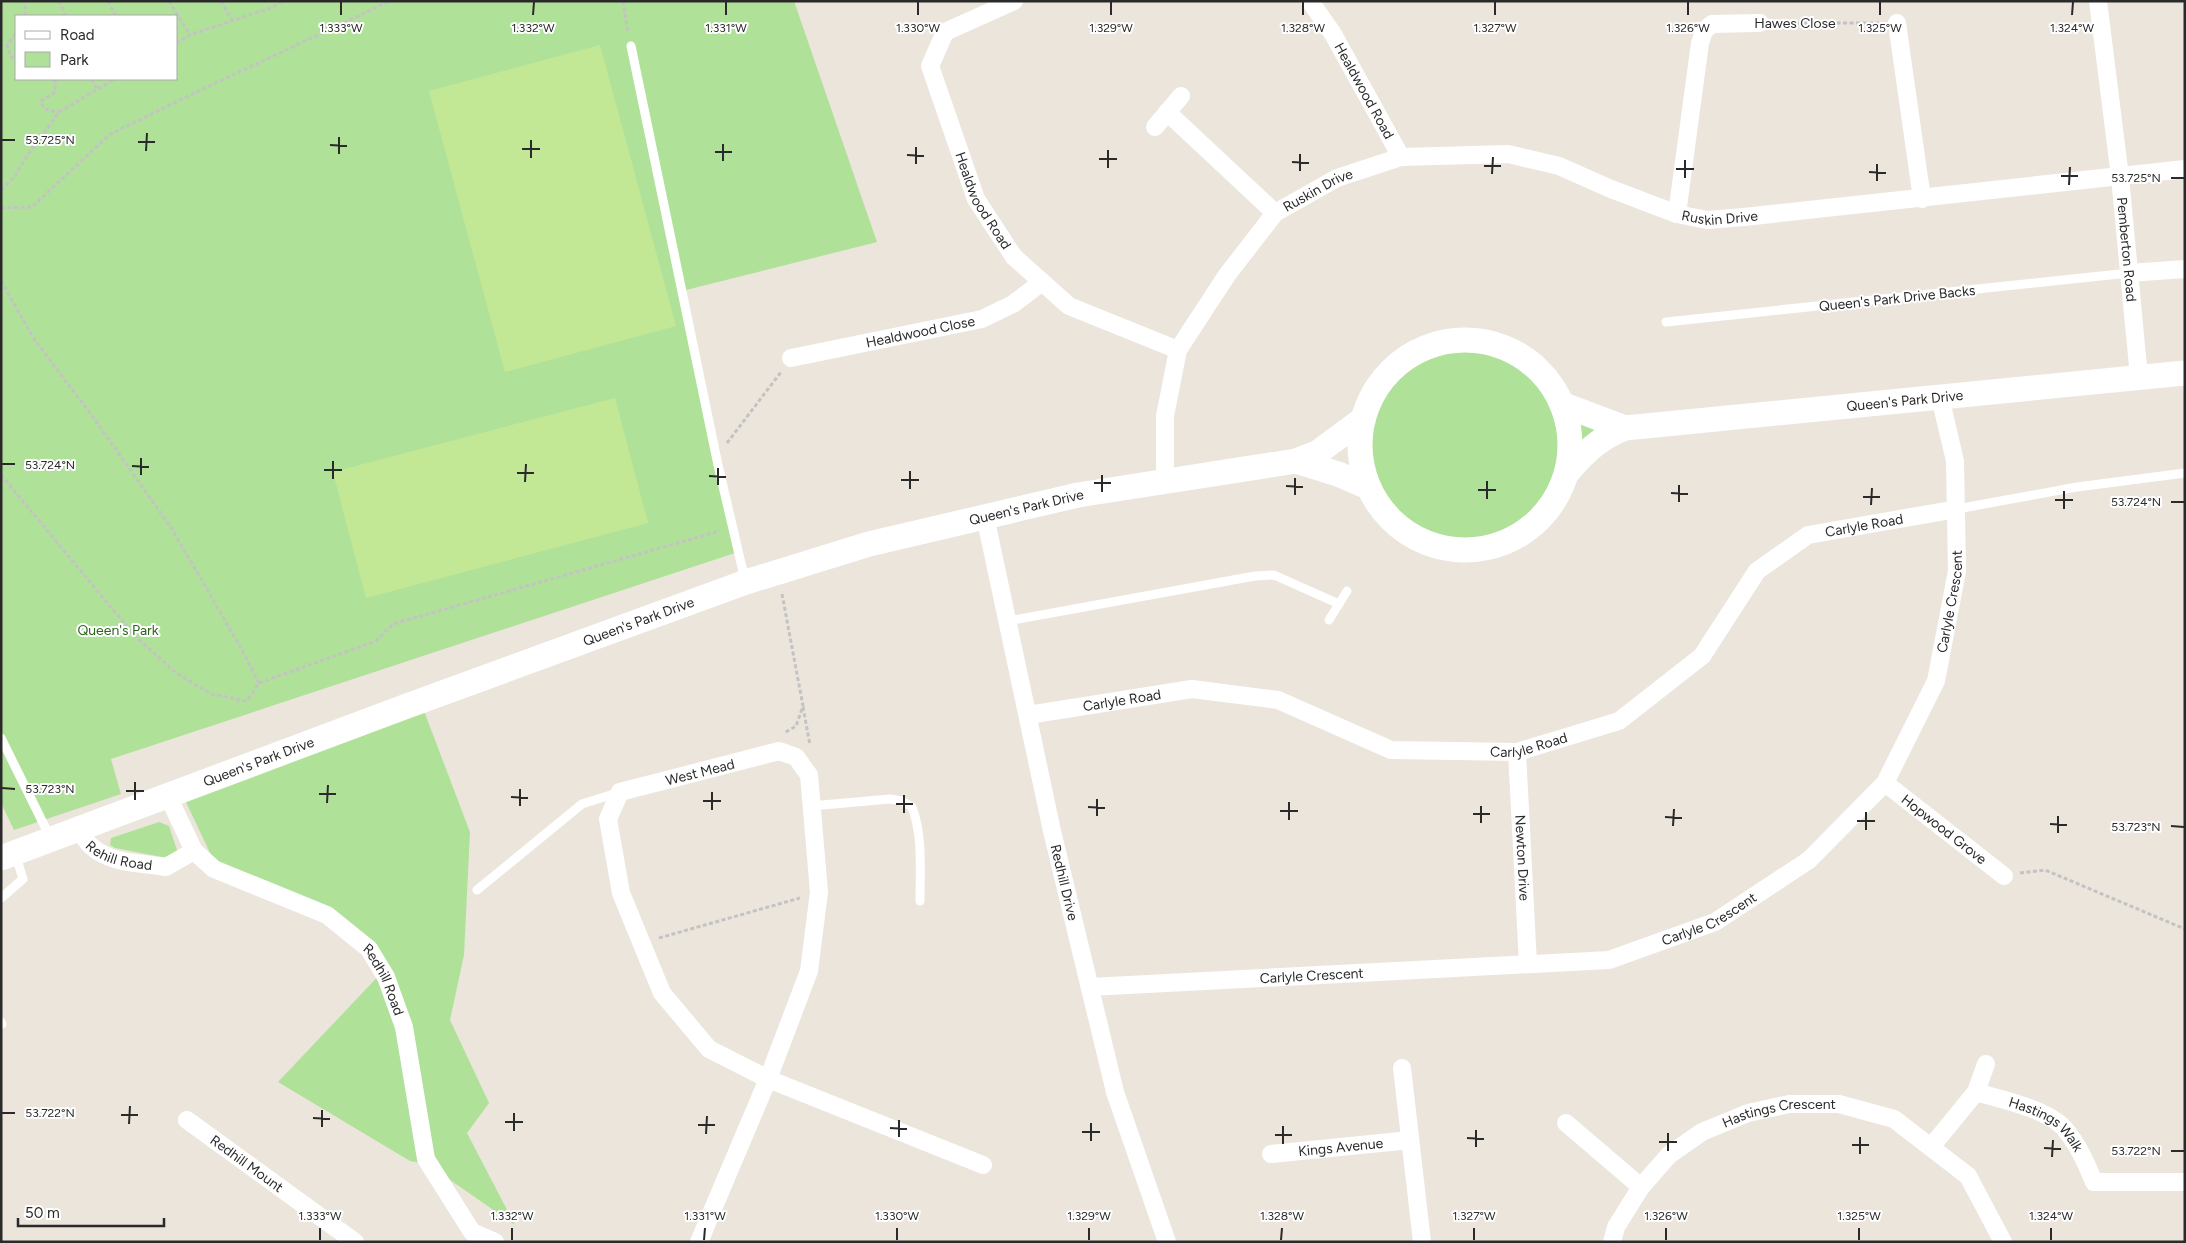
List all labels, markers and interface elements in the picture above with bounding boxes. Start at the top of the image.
legend [15,15,178,80]
street label: Hawes Close [1754,15,1836,32]
text: 1.333°W [320,21,363,35]
text: 1.332°W [511,21,555,35]
text: 1.331°W [705,21,747,35]
text: 1.330°W [896,21,941,35]
text: 1.329°W [1089,21,1133,35]
text: 1.328°W [1281,21,1325,35]
text: 1.327°W [1473,21,1517,35]
text: 1.326°W [1666,21,1710,35]
text: 1.325°W [1858,21,1902,35]
text: 1.324°W [2050,21,2095,35]
text: Road [60,26,95,44]
street label: Healdwood Road [1330,40,1397,142]
text: Park [60,51,89,69]
text: 53.725°N [25,133,75,147]
street label: Healdwood Road [951,150,1015,253]
street label: Ruskin Drive [1280,165,1355,216]
text: 53.725°N [2111,171,2161,185]
street label: Pemberton Road [2113,196,2140,302]
street label: Ruskin Drive [1680,207,1759,229]
street label: Queen's Park Drive Backs [1818,282,1976,315]
street label: Healdwood Close [864,313,977,352]
street label: Queen's Park Drive [1846,387,1964,415]
text: 53.724°N [25,458,75,472]
street label: Queen's Park Drive [968,486,1085,529]
text: 53.724°N [2111,495,2161,509]
street label: Carlyle Road [1824,511,1905,541]
street label: Carlyle Crescent [1934,550,1966,654]
street label: Queen's Park Drive [581,594,697,650]
park label: Queen's Park [77,622,159,639]
street label: Carlyle Road [1082,686,1162,715]
street label: Carlyle Road [1490,729,1569,761]
street label: Queen's Park Drive [201,733,317,791]
street label: West Mead [664,756,736,789]
text: 53.723°N [25,782,75,796]
street label: Hopwood Grove [1898,791,1990,868]
street label: Newton Drive [1511,814,1533,902]
text: 53.723°N [2111,820,2161,834]
street label: Rehill Road [82,837,153,874]
street label: Redhill Drive [1047,843,1081,923]
street label: Carlyle Crescent [1659,889,1760,949]
street label: Redhill Road [360,940,407,1018]
street label: Carlyle Crescent [1259,965,1364,987]
street label: Hastings Walk [2007,1094,2086,1155]
street label: Hastings Crescent [1720,1096,1836,1132]
text: 53.722°N [25,1106,75,1120]
street label: Redhill Mount [207,1132,286,1196]
street label: Kings Avenue [1297,1135,1384,1160]
text: 53.722°N [2111,1144,2161,1158]
scale bar [18,1196,164,1228]
text: 50 m [25,1204,60,1222]
text: 1.333°W [299,1209,342,1223]
text: 1.332°W [490,1209,534,1223]
text: 1.331°W [684,1209,726,1223]
text: 1.330°W [875,1209,920,1223]
text: 1.329°W [1067,1209,1111,1223]
text: 1.328°W [1260,1209,1304,1223]
text: 1.327°W [1452,1209,1496,1223]
text: 1.326°W [1644,1209,1688,1223]
text: 1.325°W [1837,1209,1881,1223]
text: 1.324°W [2029,1209,2074,1223]

